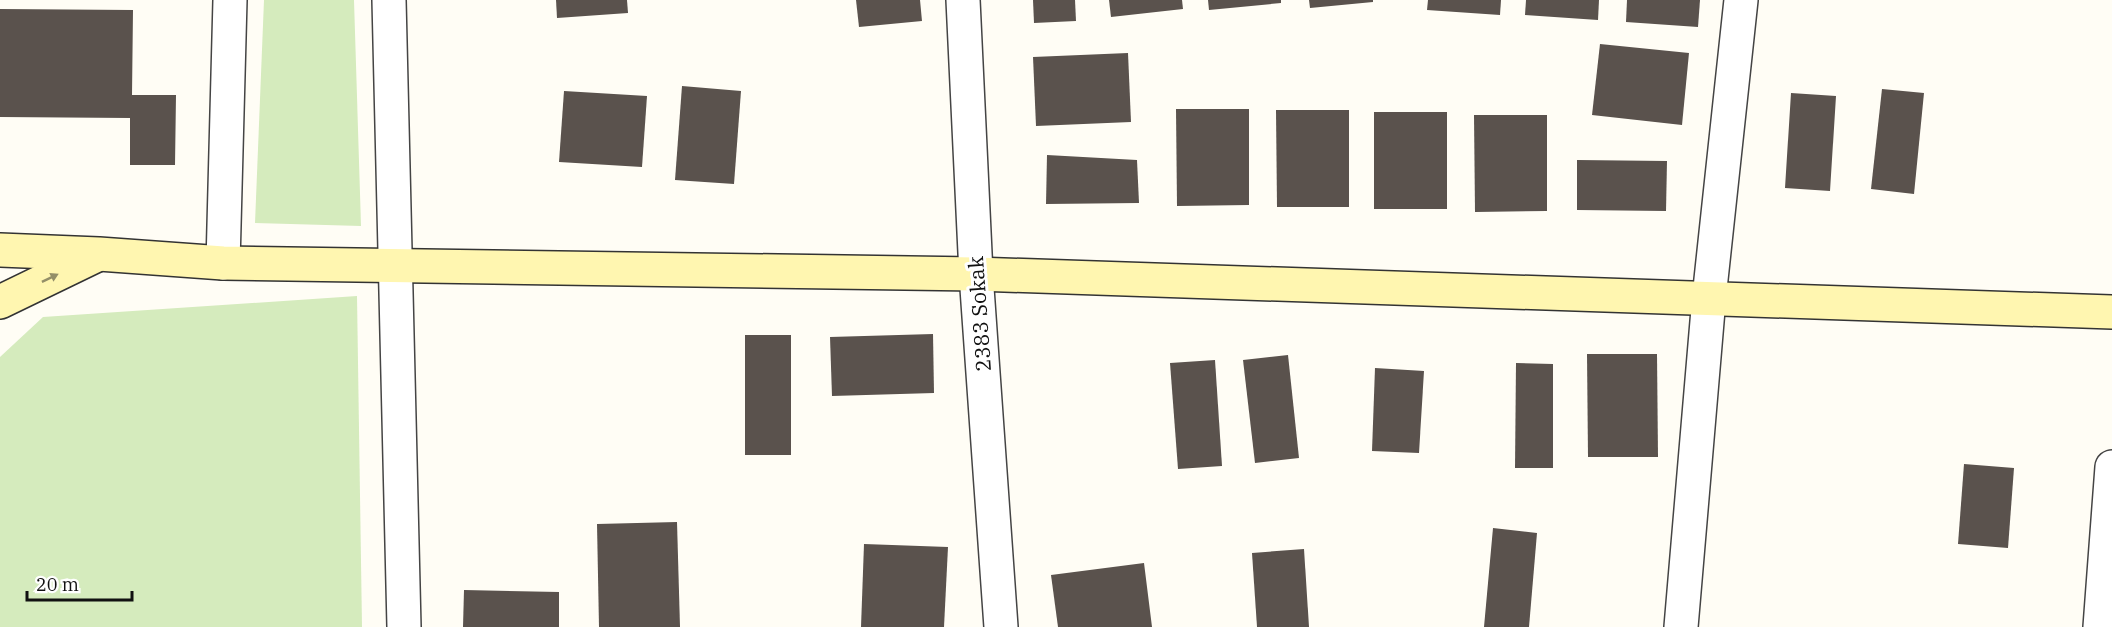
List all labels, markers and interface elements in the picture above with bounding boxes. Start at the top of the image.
street label: 2383 Sokak [961,255,997,373]
one-way arrow [41,274,58,283]
scale bar [27,564,132,602]
text: 20 m [36,573,79,596]

